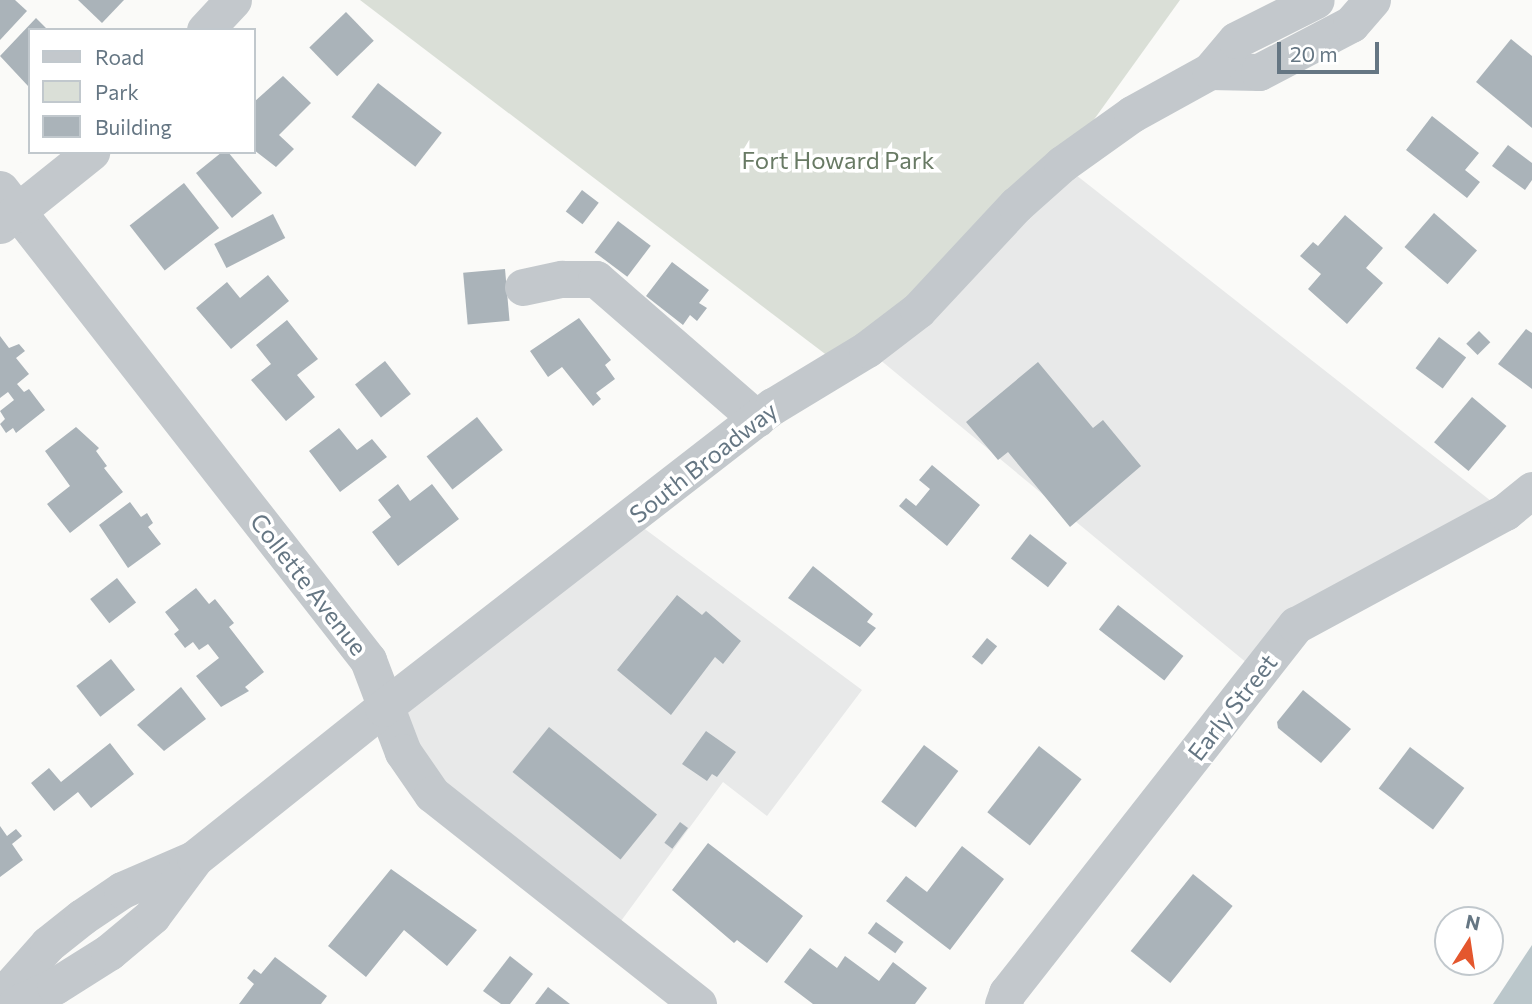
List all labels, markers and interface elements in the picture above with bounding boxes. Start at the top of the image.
legend [28,28,256,154]
scale bar [1280,28,1382,72]
text: 20 m [1290,41,1338,66]
text: Road [95,44,144,69]
text: Park [95,79,139,104]
text: Building [95,114,172,139]
park label: Fort Howard Park [742,146,934,174]
street label: South Broadway [624,396,782,528]
street label: Collette Avenue [245,507,373,661]
street label: Early Street [1181,648,1283,766]
north arrow [1434,906,1504,976]
text: N [1464,909,1482,935]

